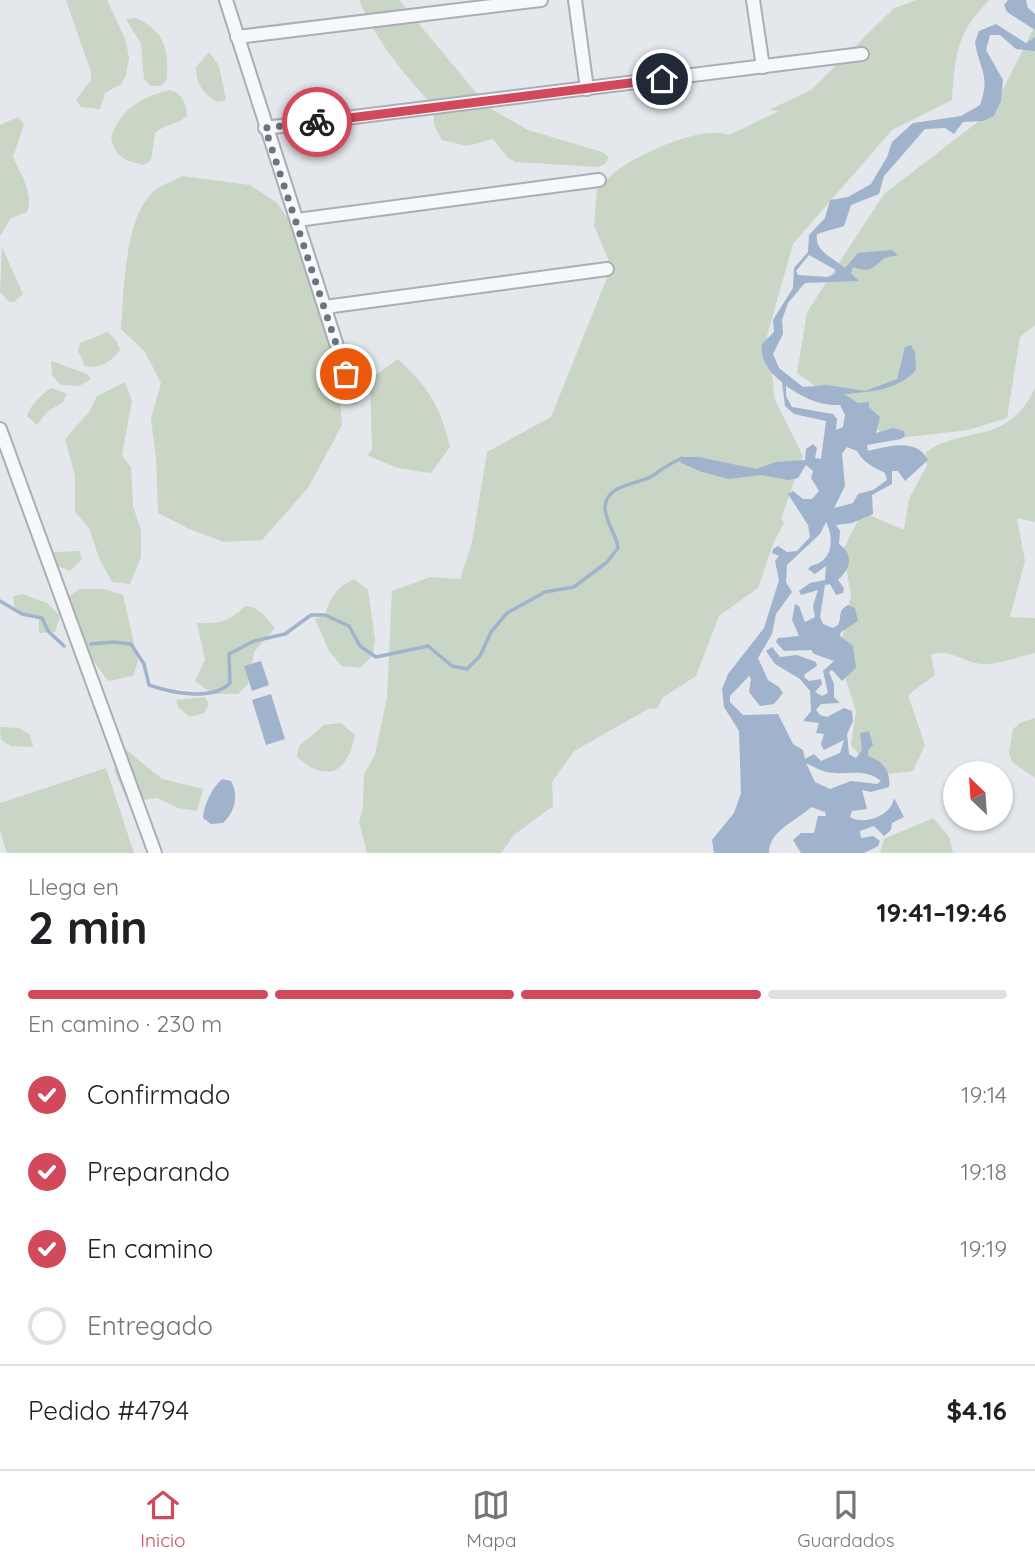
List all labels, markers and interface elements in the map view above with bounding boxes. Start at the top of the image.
pin [632,49,692,109]
icon: home [643,60,681,98]
courier [282,87,352,157]
icon: bike [298,103,336,141]
pin [316,344,376,404]
icon: bag [327,355,365,393]
north arrow [943,761,1013,831]
map controls [943,761,1013,831]
text: Llega en [28,872,119,901]
text: 19:41–19:46 [876,896,1007,929]
text: 2 min [28,898,148,956]
text: En camino · 230 m [28,1009,222,1038]
icon: check [28,1076,66,1114]
text: Confirmado [87,1078,231,1111]
text: 19:14 [961,1080,1007,1109]
icon: check [28,1153,66,1191]
text: Preparando [87,1155,230,1188]
text: 19:18 [960,1157,1007,1186]
icon: check [28,1230,66,1268]
text: En camino [87,1232,213,1265]
text: 19:19 [960,1234,1007,1263]
text: Entregado [87,1309,213,1342]
text: Pedido #4794 [28,1394,189,1427]
text: $4.16 [947,1394,1007,1427]
tab: Inicio [140,1486,186,1552]
tab: Mapa [466,1486,517,1552]
tab: Guardados [797,1486,895,1552]

